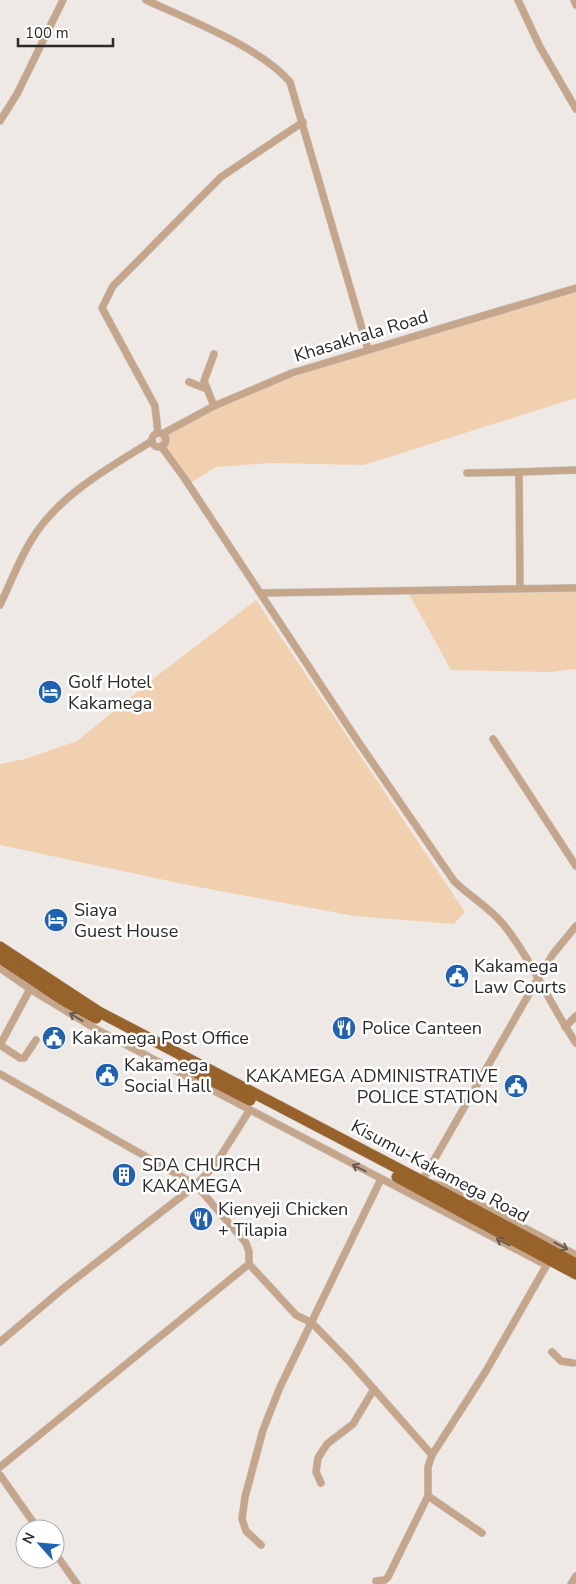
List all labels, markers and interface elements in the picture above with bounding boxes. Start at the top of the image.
scale bar [18,15,112,47]
text: 100 m [25,23,69,43]
street label: Khasakhala Road [291,304,431,368]
place label: Golf Hotel Kakamega [68,670,152,715]
hotel icon: Golf Hotel Kakamega [37,679,63,705]
place label: Siaya Guest House [74,898,178,943]
hotel icon: Siaya Guest House [43,907,69,933]
place label: Kakamega Law Courts [474,954,566,999]
public building icon: Kakamega Law Courts [444,963,470,989]
one-way arrow [70,1012,84,1022]
restaurant icon: Police Canteen [331,1015,357,1041]
place label: Police Canteen [362,1016,482,1040]
public building icon: Kakamega Post Office [41,1025,67,1051]
place label: Kakamega Post Office [72,1026,249,1050]
place label: Kakamega Social Hall [124,1053,212,1098]
public building icon: Kakamega Social Hall [94,1062,120,1088]
place label: KAKAMEGA ADMINISTRATIVE POLICE STATION [246,1064,498,1109]
public building icon: KAKAMEGA ADMINISTRATIVE POLICE STATION [503,1073,529,1099]
street label: Kisumu-Kakamega Road [347,1114,533,1228]
place label: SDA CHURCH KAKAMEGA [142,1153,261,1198]
building icon: SDA CHURCH KAKAMEGA [111,1162,137,1188]
one-way arrow [352,1162,367,1172]
place label: Kienyeji Chicken + Tilapia [218,1197,348,1242]
restaurant icon: Kienyeji Chicken + Tilapia [188,1206,214,1232]
one-way arrow [496,1237,511,1246]
one-way arrow [553,1242,568,1251]
north arrow [15,1519,65,1569]
text: N [18,1529,40,1547]

